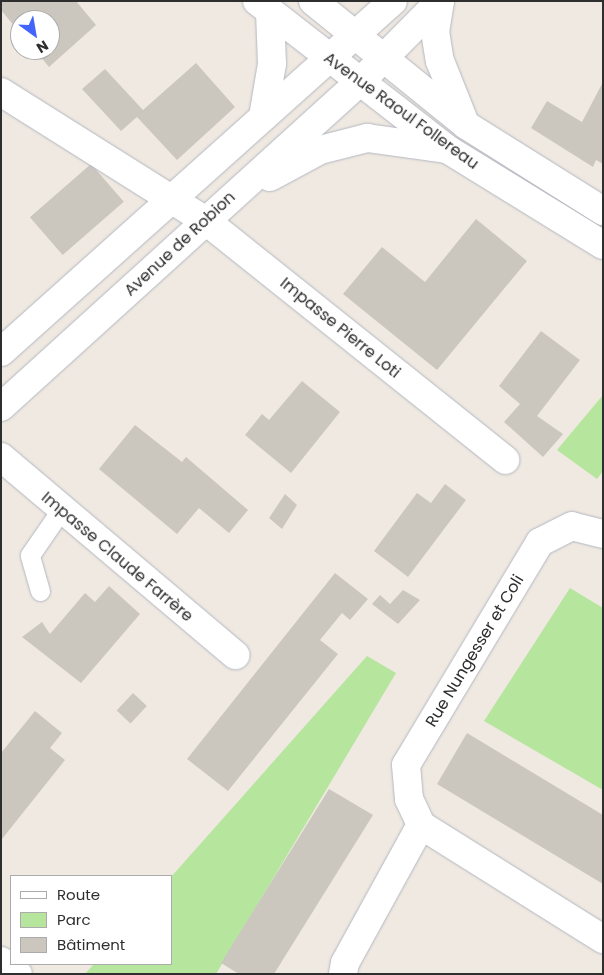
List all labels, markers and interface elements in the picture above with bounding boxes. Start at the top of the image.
north arrow [10,10,60,60]
text: N [33,36,52,58]
street label: Avenue Raoul Follereau [320,48,482,174]
street label: Avenue de Robion [121,188,239,300]
street label: Impasse Pierre Loti [276,274,404,382]
street label: Impasse Claude Farrère [37,488,197,626]
street label: Rue Nungesser et Coli [422,571,528,731]
legend [10,875,172,965]
text: Route [57,884,100,905]
text: Parc [57,909,91,930]
text: Bâtiment [57,934,125,955]

